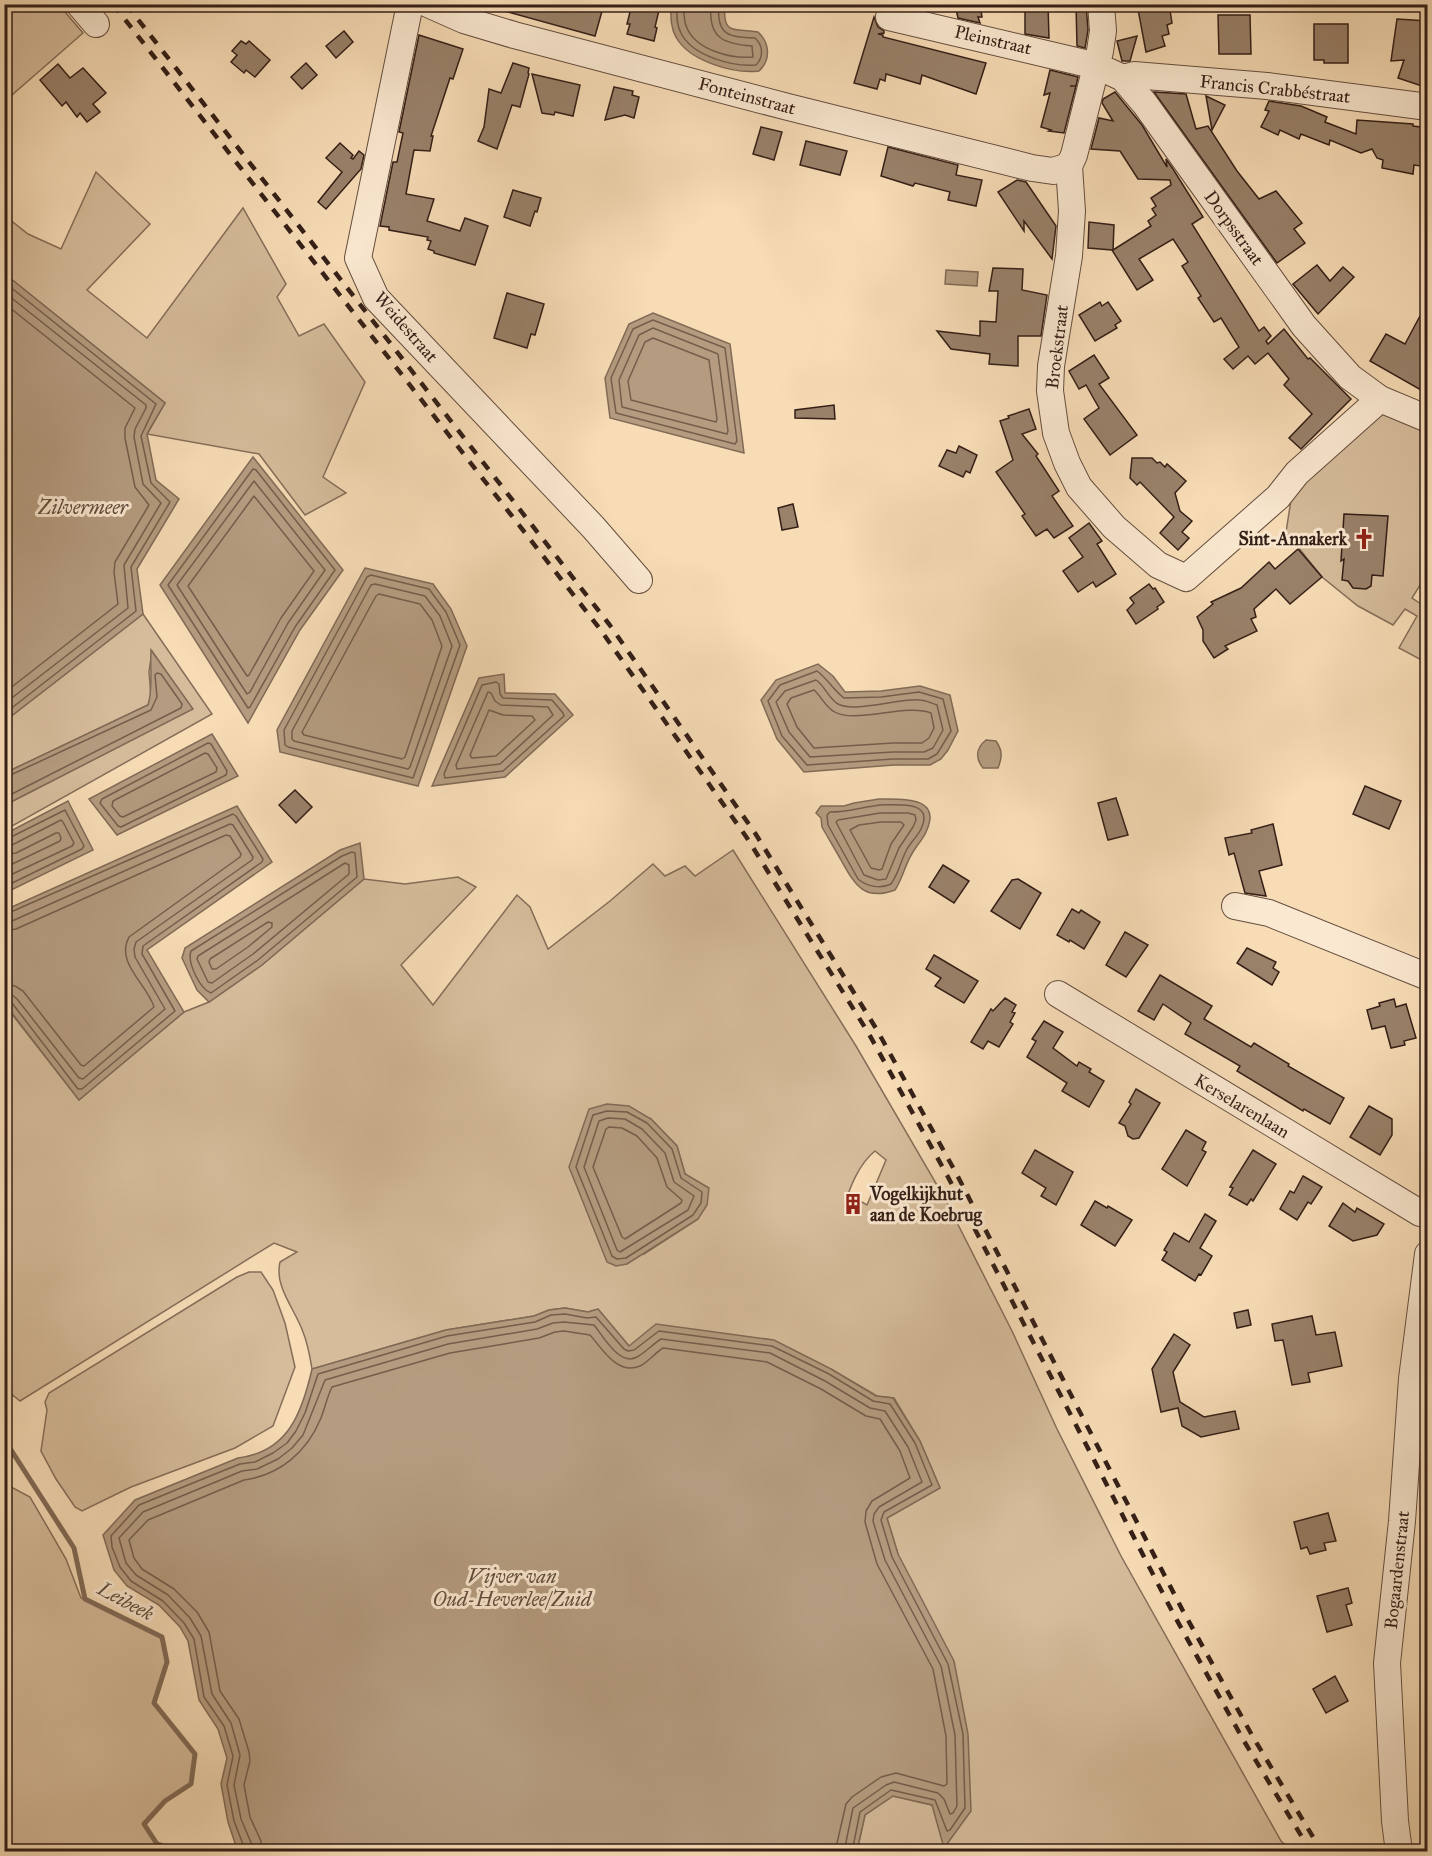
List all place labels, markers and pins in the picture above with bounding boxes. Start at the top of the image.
church icon: Sint-Annakerk [1352,527,1376,551]
place label: Sint-Annakerk [1238,528,1348,550]
place label: Vogelkijkhut aan de Koebrug [869,1183,983,1227]
building icon: Vogelkijkhut aan de Koebrug [841,1192,865,1216]

